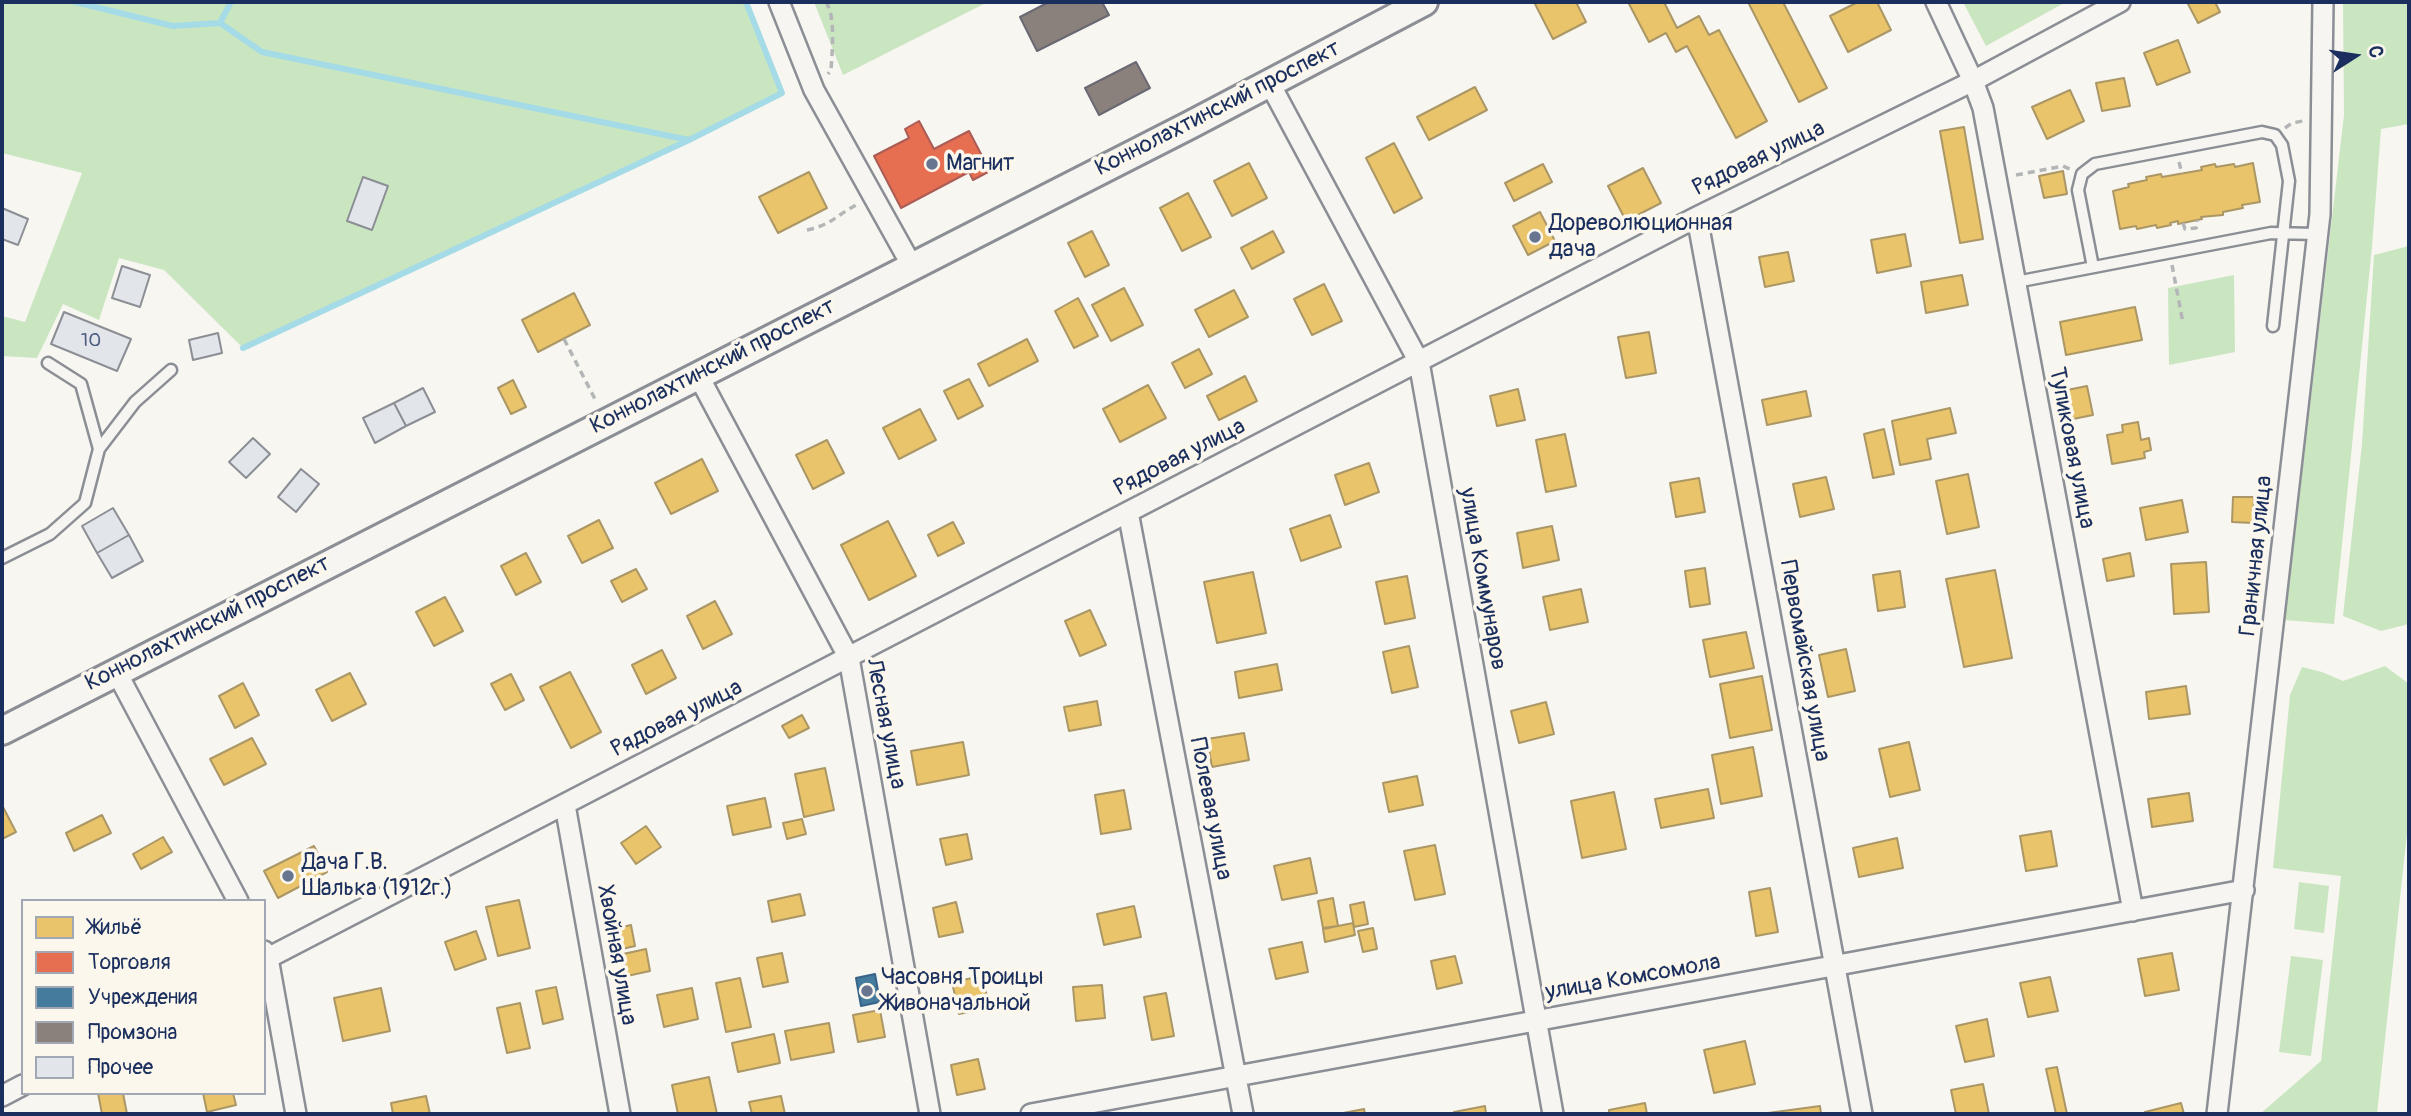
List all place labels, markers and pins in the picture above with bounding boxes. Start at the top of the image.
place label: Магнит [946,150,1014,178]
marker: Магнит [924,156,940,172]
place label: Дореволюционная дача [1549,210,1732,264]
marker: Дореволюционная дача [1527,229,1543,245]
place label: Дача Г.В. Шалька (1912г.) [302,849,453,903]
marker: Дача Г.В. Шалька (1912г.) [280,868,296,884]
place label: Часовня Троицы Живоначальной [881,964,1044,1018]
marker: Часовня Троицы Живоначальной [859,983,875,999]

